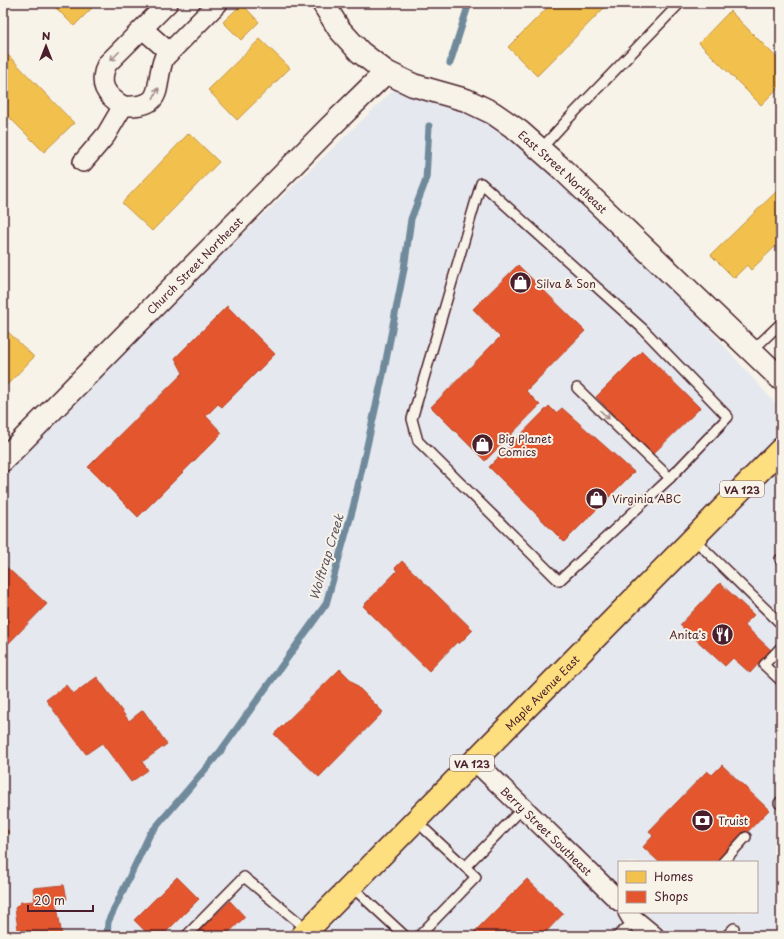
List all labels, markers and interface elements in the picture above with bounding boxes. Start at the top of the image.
north arrow [26,26,66,66]
text: N [42,27,51,44]
one-way arrow [110,51,120,61]
one-way arrow [153,87,160,99]
street label: East Street Northeast [515,126,612,217]
street label: Church Street Northeast [142,212,247,318]
shop icon: Silva & Son [507,270,533,296]
place label: Silva & Son [536,275,596,292]
one-way arrow [600,410,610,420]
place label: Big Planet Comics [498,430,552,460]
shop icon: Big Planet Comics [469,431,495,457]
road number: VA 123 [720,481,764,497]
shop icon: Virginia ABC [584,485,610,511]
place label: Virginia ABC [612,490,681,507]
water label: Wolftrap Creek [304,511,348,602]
restaurant icon: Anita's [709,621,735,647]
place label: Anita's [669,626,706,643]
street label: Maple Avenue East [501,650,583,734]
road number: VA 123 [450,755,494,771]
street label: Berry Street Southeast [497,782,597,880]
bank icon: Truist [690,807,716,833]
place label: Truist [718,812,749,829]
legend [618,861,758,913]
text: Homes [654,867,693,885]
scale bar [28,887,93,913]
text: Shops [654,887,689,905]
text: 20 m [34,891,65,909]

